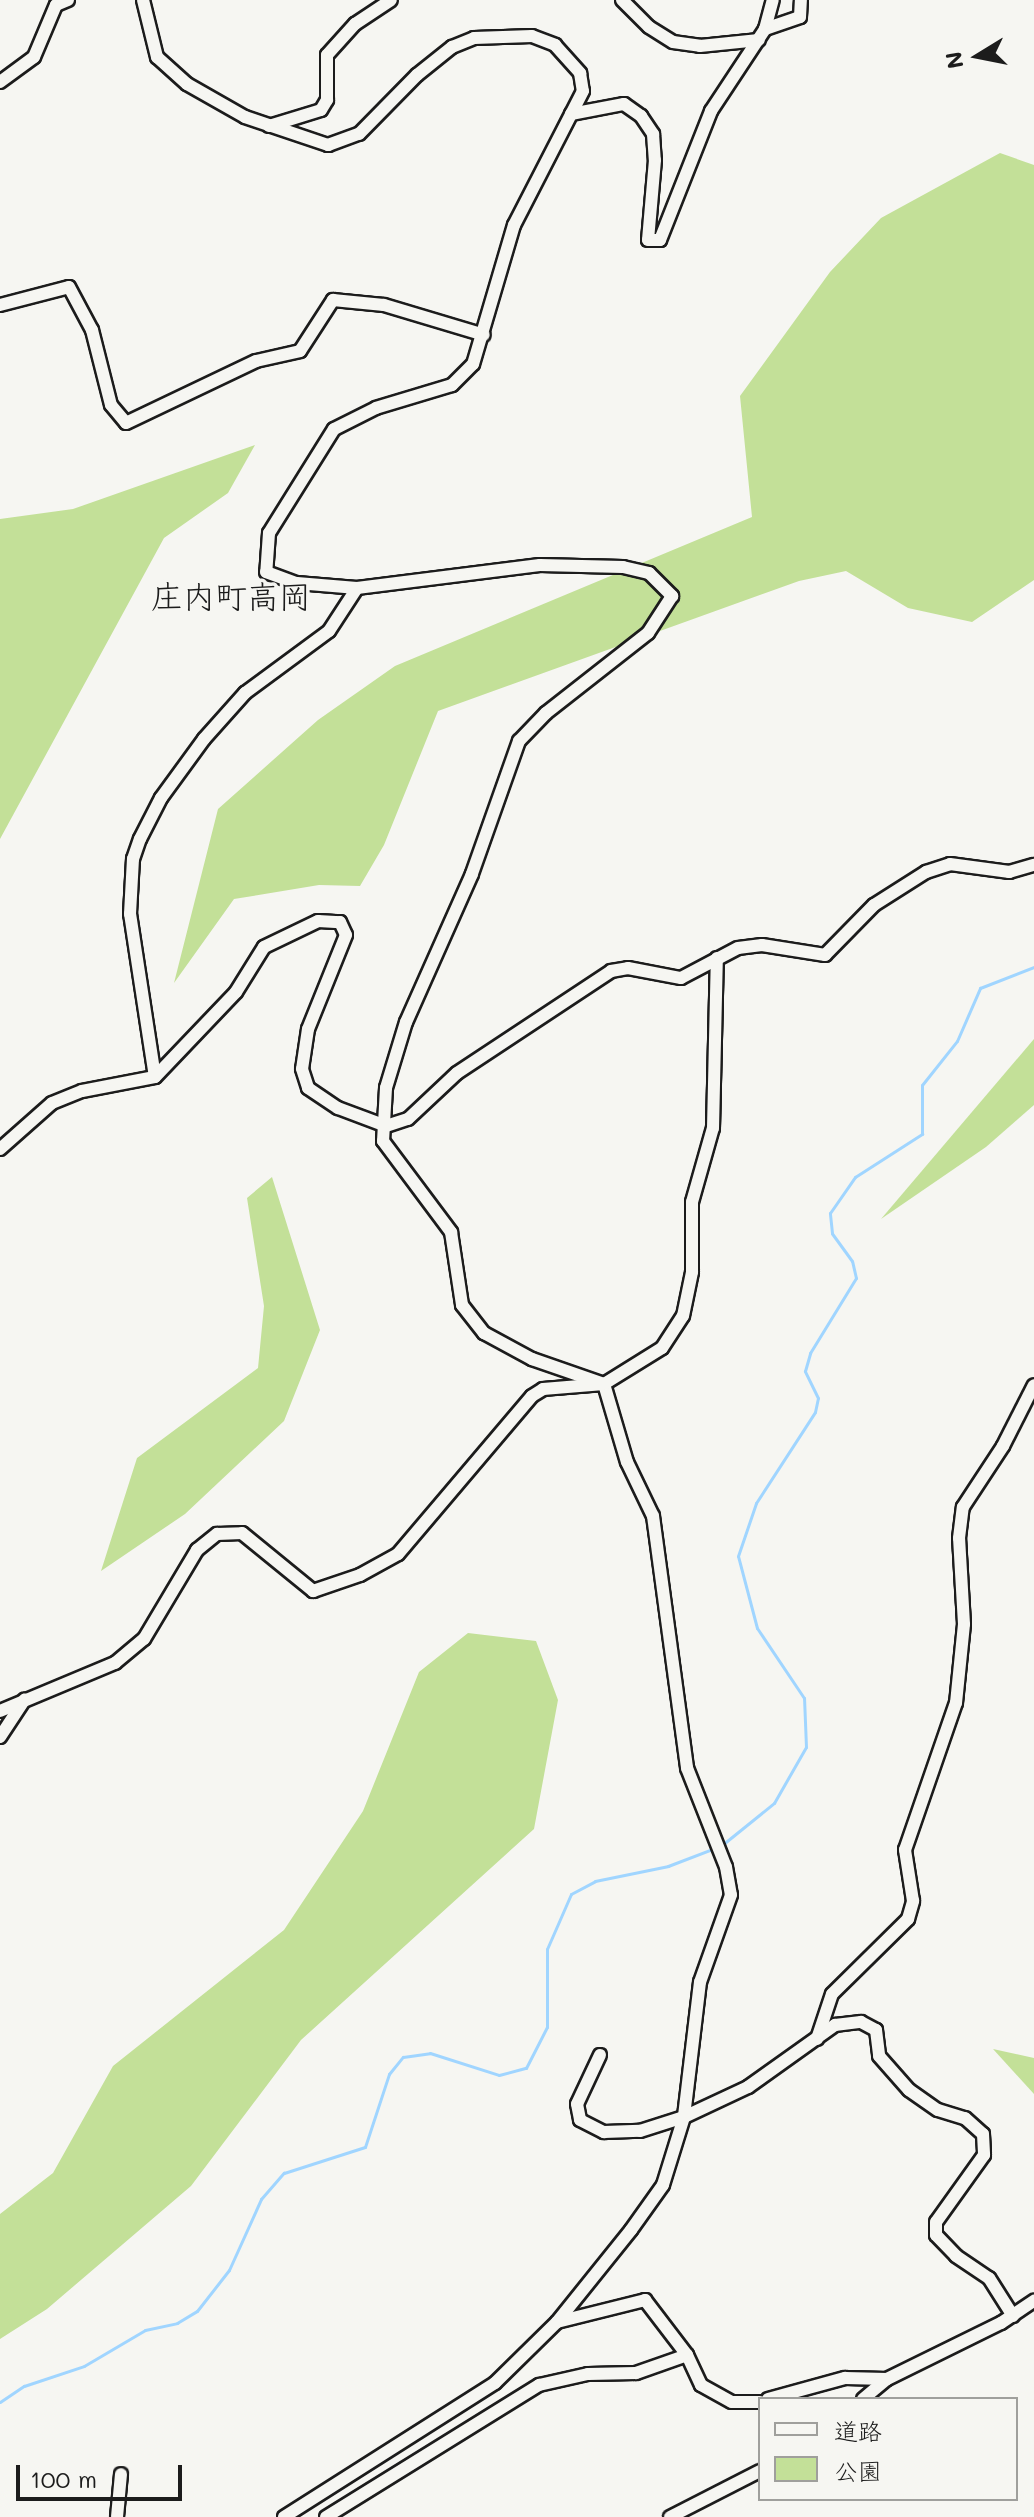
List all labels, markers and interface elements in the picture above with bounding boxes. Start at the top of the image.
north arrow [938,16,1018,96]
text: N [938,50,970,71]
district label: 庄内町高岡 [151,576,311,614]
legend [758,2397,1018,2501]
text: 道路 [834,2415,882,2446]
scale bar [20,2449,186,2499]
text: 公園 [834,2455,882,2486]
text: 100 m [30,2463,97,2494]

